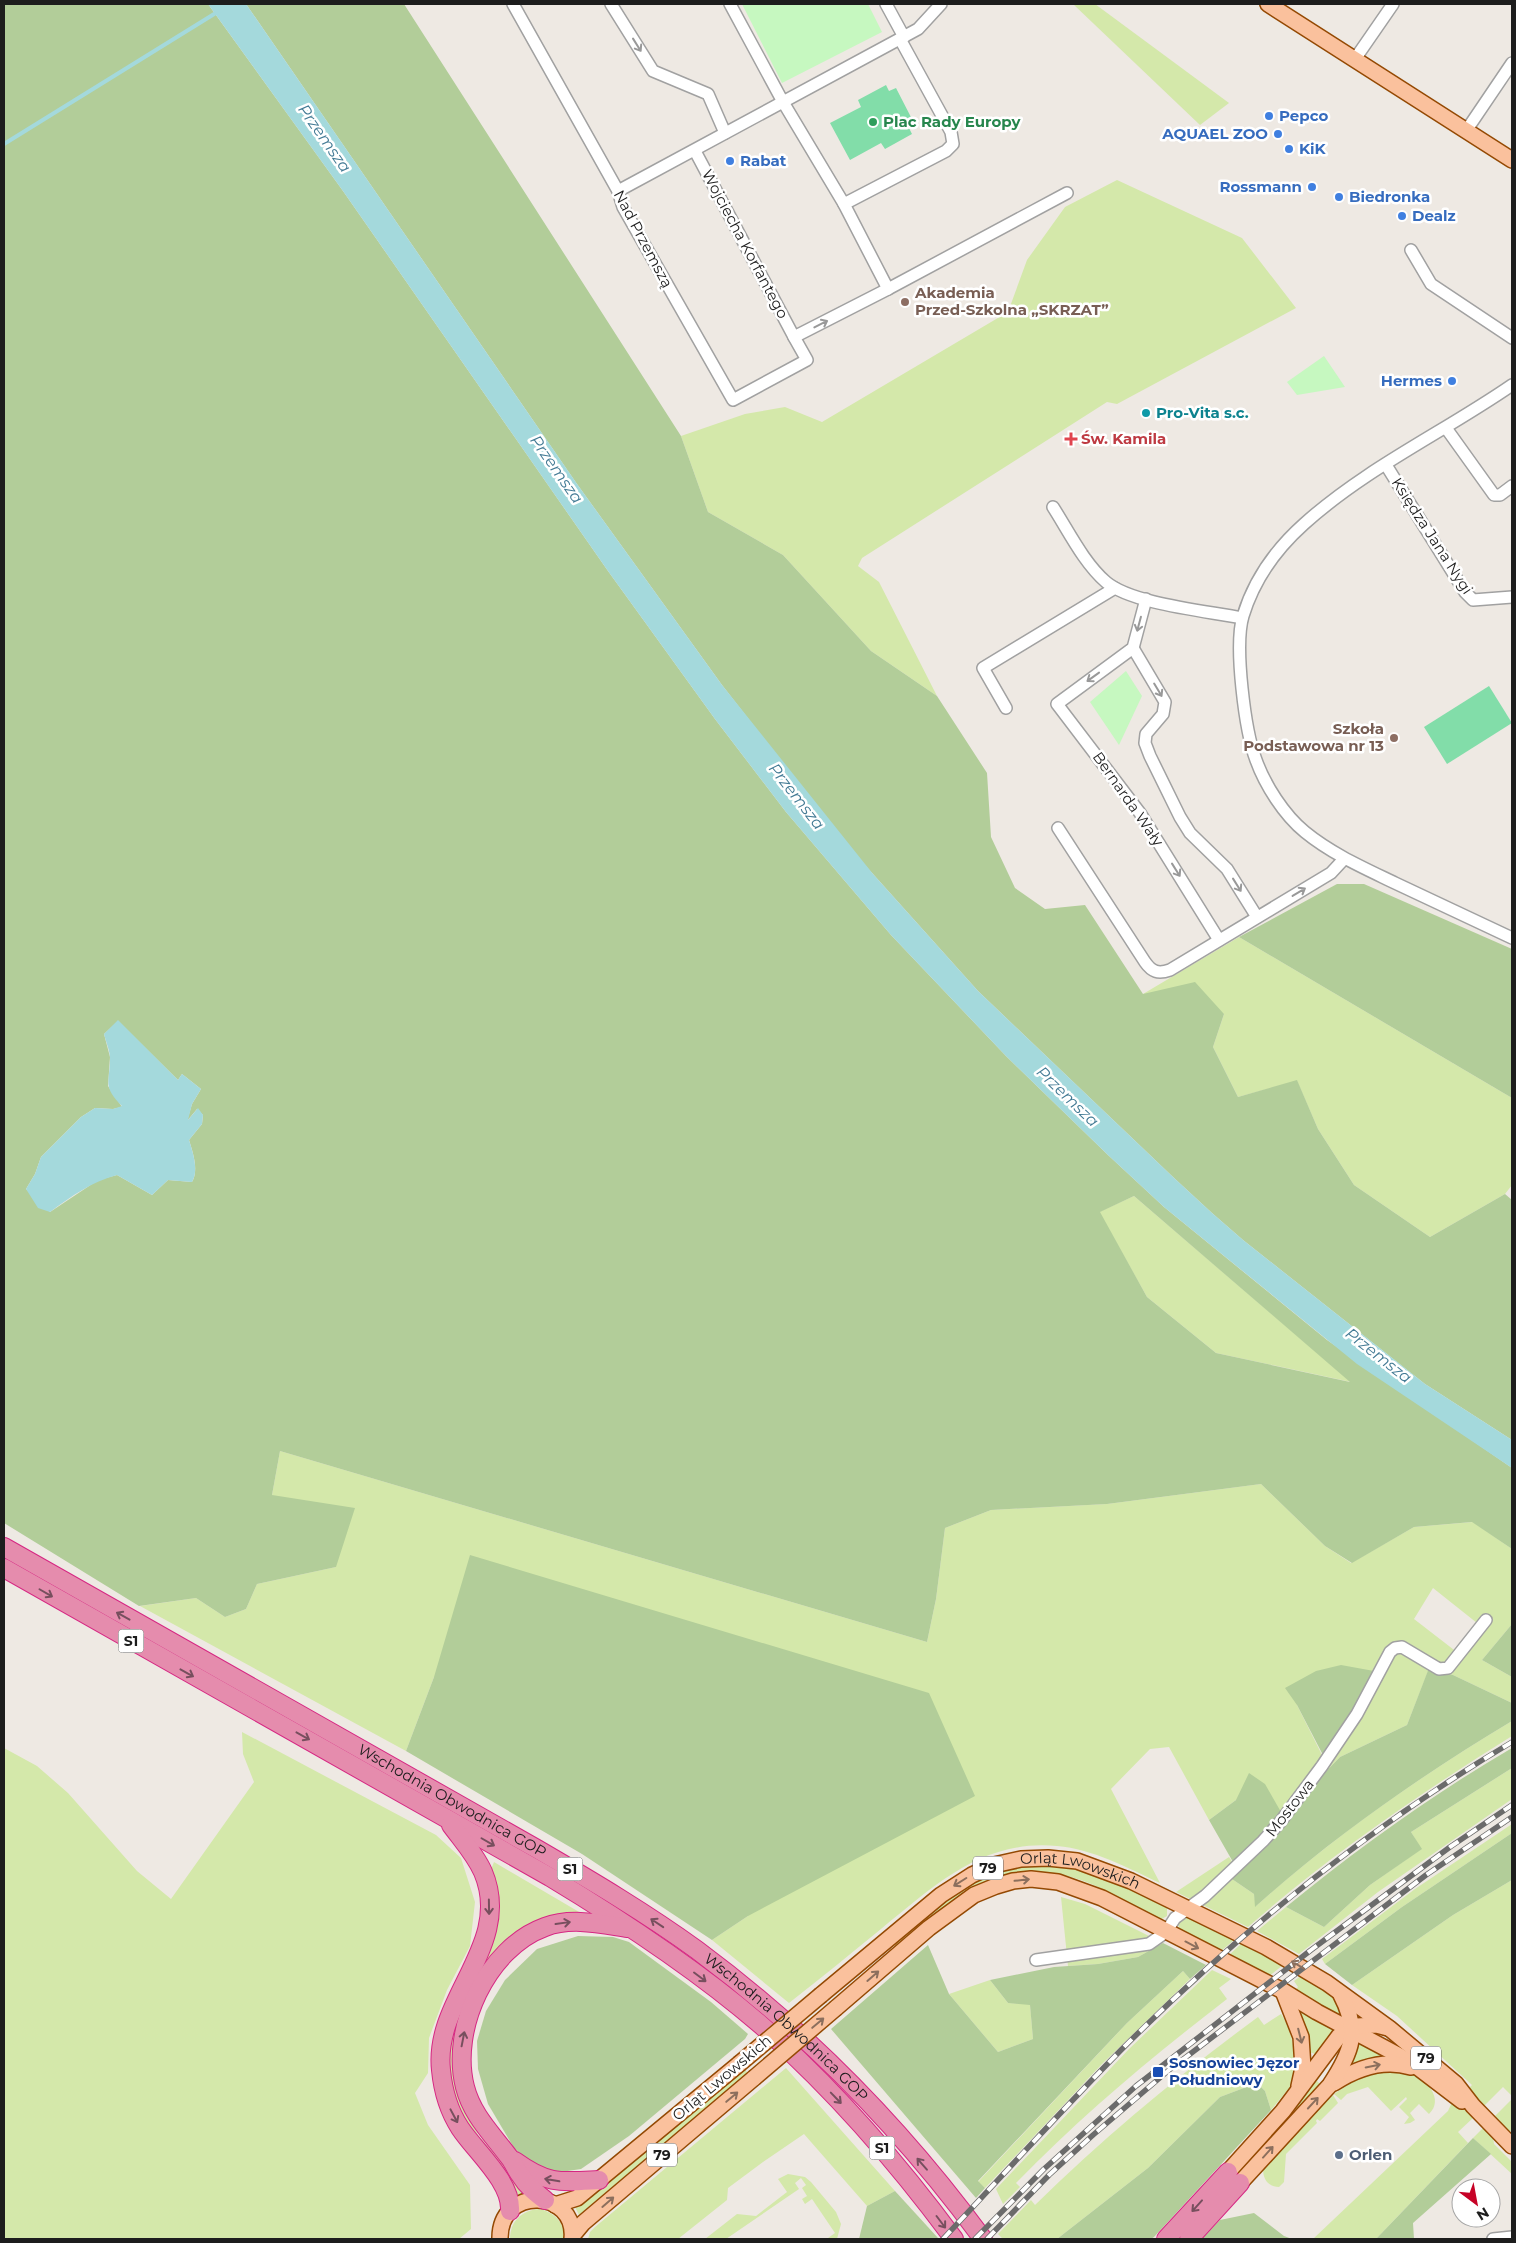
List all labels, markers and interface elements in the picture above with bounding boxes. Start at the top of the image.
one-way arrow [632,37,642,51]
water label: Przemsza [294,101,355,176]
place label: Pepco [1279,106,1328,125]
marker: Pepco [1263,110,1275,122]
place label: Plac Rady Europy [883,112,1021,131]
marker: Plac Rady Europy [867,116,879,128]
place label: AQUAEL ZOO [1161,124,1268,143]
marker: AQUAEL ZOO [1272,128,1284,140]
place label: KiK [1299,139,1327,158]
marker: KiK [1283,143,1295,155]
place label: Rabat [740,151,787,170]
marker: Rabat [724,155,736,167]
street label: Wojciecha Korfantego [698,166,793,322]
place label: Rossmann [1219,177,1302,196]
marker: Rossmann [1306,181,1318,193]
street label: Nad Przemszą [610,187,677,291]
place label: Biedronka [1349,187,1430,206]
marker: Biedronka [1333,191,1345,203]
place label: Dealz [1412,206,1456,225]
marker: Dealz [1396,210,1408,222]
place label: Akademia Przed-Szkolna „SKRZAT” [914,283,1109,319]
marker: Akademia Przed-Szkolna „SKRZAT” [899,296,911,308]
one-way arrow [813,319,828,328]
place label: Hermes [1381,371,1442,390]
marker: Hermes [1446,375,1458,387]
place label: Pro-Vita s.c. [1156,403,1249,422]
marker: Pro-Vita s.c. [1140,407,1152,419]
place label: Św. Kamila [1081,429,1166,448]
water label: Przemsza [526,432,587,507]
marker: Św. Kamila [1065,433,1077,445]
street label: Księdza Jana Nygi [1388,474,1477,598]
one-way arrow [1134,615,1144,631]
one-way arrow [1086,672,1100,682]
one-way arrow [1153,682,1163,696]
place label: Szkoła Podstawowa nr 13 [1243,719,1384,755]
marker: Szkoła Podstawowa nr 13 [1388,732,1400,744]
street label: Bernarda Wały [1089,748,1169,850]
water label: Przemsza [765,759,828,833]
one-way arrow [1172,863,1182,877]
one-way arrow [1232,877,1242,891]
one-way arrow [1292,886,1306,896]
water label: Przemsza [1033,1062,1103,1131]
water label: Przemsza [1342,1324,1416,1387]
one-way arrow [38,1588,52,1598]
one-way arrow [116,1611,131,1620]
road number: S1 [118,1630,144,1652]
one-way arrow [180,1668,194,1678]
one-way arrow [295,1731,310,1741]
street label: Wschodnia Obwodnica GOP [355,1740,550,1861]
street label: Mostowa [1261,1775,1318,1840]
one-way arrow [481,1838,495,1848]
street label: Orląt Lwowskich [1020,1848,1144,1893]
road number: 79 [973,1856,1003,1880]
road number: S1 [558,1858,582,1880]
one-way arrow [1014,1875,1030,1885]
one-way arrow [953,1877,967,1887]
one-way arrow [485,1899,494,1915]
one-way arrow [650,1917,664,1928]
one-way arrow [554,1918,570,1928]
one-way arrow [1185,1940,1200,1950]
street label: Wschodnia Obwodnica GOP [701,1949,873,2105]
one-way arrow [1292,1960,1306,1970]
one-way arrow [866,1971,879,1982]
one-way arrow [693,1972,707,1982]
one-way arrow [811,2018,824,2029]
one-way arrow [1296,2028,1306,2044]
one-way arrow [459,2031,468,2047]
street label: Orląt Lwowskich [668,2031,775,2125]
road number: 79 [1411,2046,1441,2070]
place label: Sosnowiec Jęzor Południowy [1169,2053,1300,2089]
one-way arrow [1365,2061,1381,2071]
marker: Sosnowiec Jęzor Południowy [1151,2065,1165,2079]
one-way arrow [725,2091,738,2102]
one-way arrow [830,2092,842,2104]
one-way arrow [1307,2096,1319,2109]
one-way arrow [449,2109,459,2124]
road number: S1 [870,2136,894,2160]
road number: 79 [647,2144,677,2166]
one-way arrow [1262,2145,1274,2158]
place label: Orlen [1349,2145,1392,2164]
marker: Orlen [1333,2149,1345,2161]
one-way arrow [917,2158,928,2171]
one-way arrow [544,2174,560,2184]
north arrow [1451,2178,1501,2228]
one-way arrow [601,2197,614,2208]
one-way arrow [1191,2199,1203,2212]
text: N [1473,2203,1492,2225]
one-way arrow [936,2215,946,2229]

